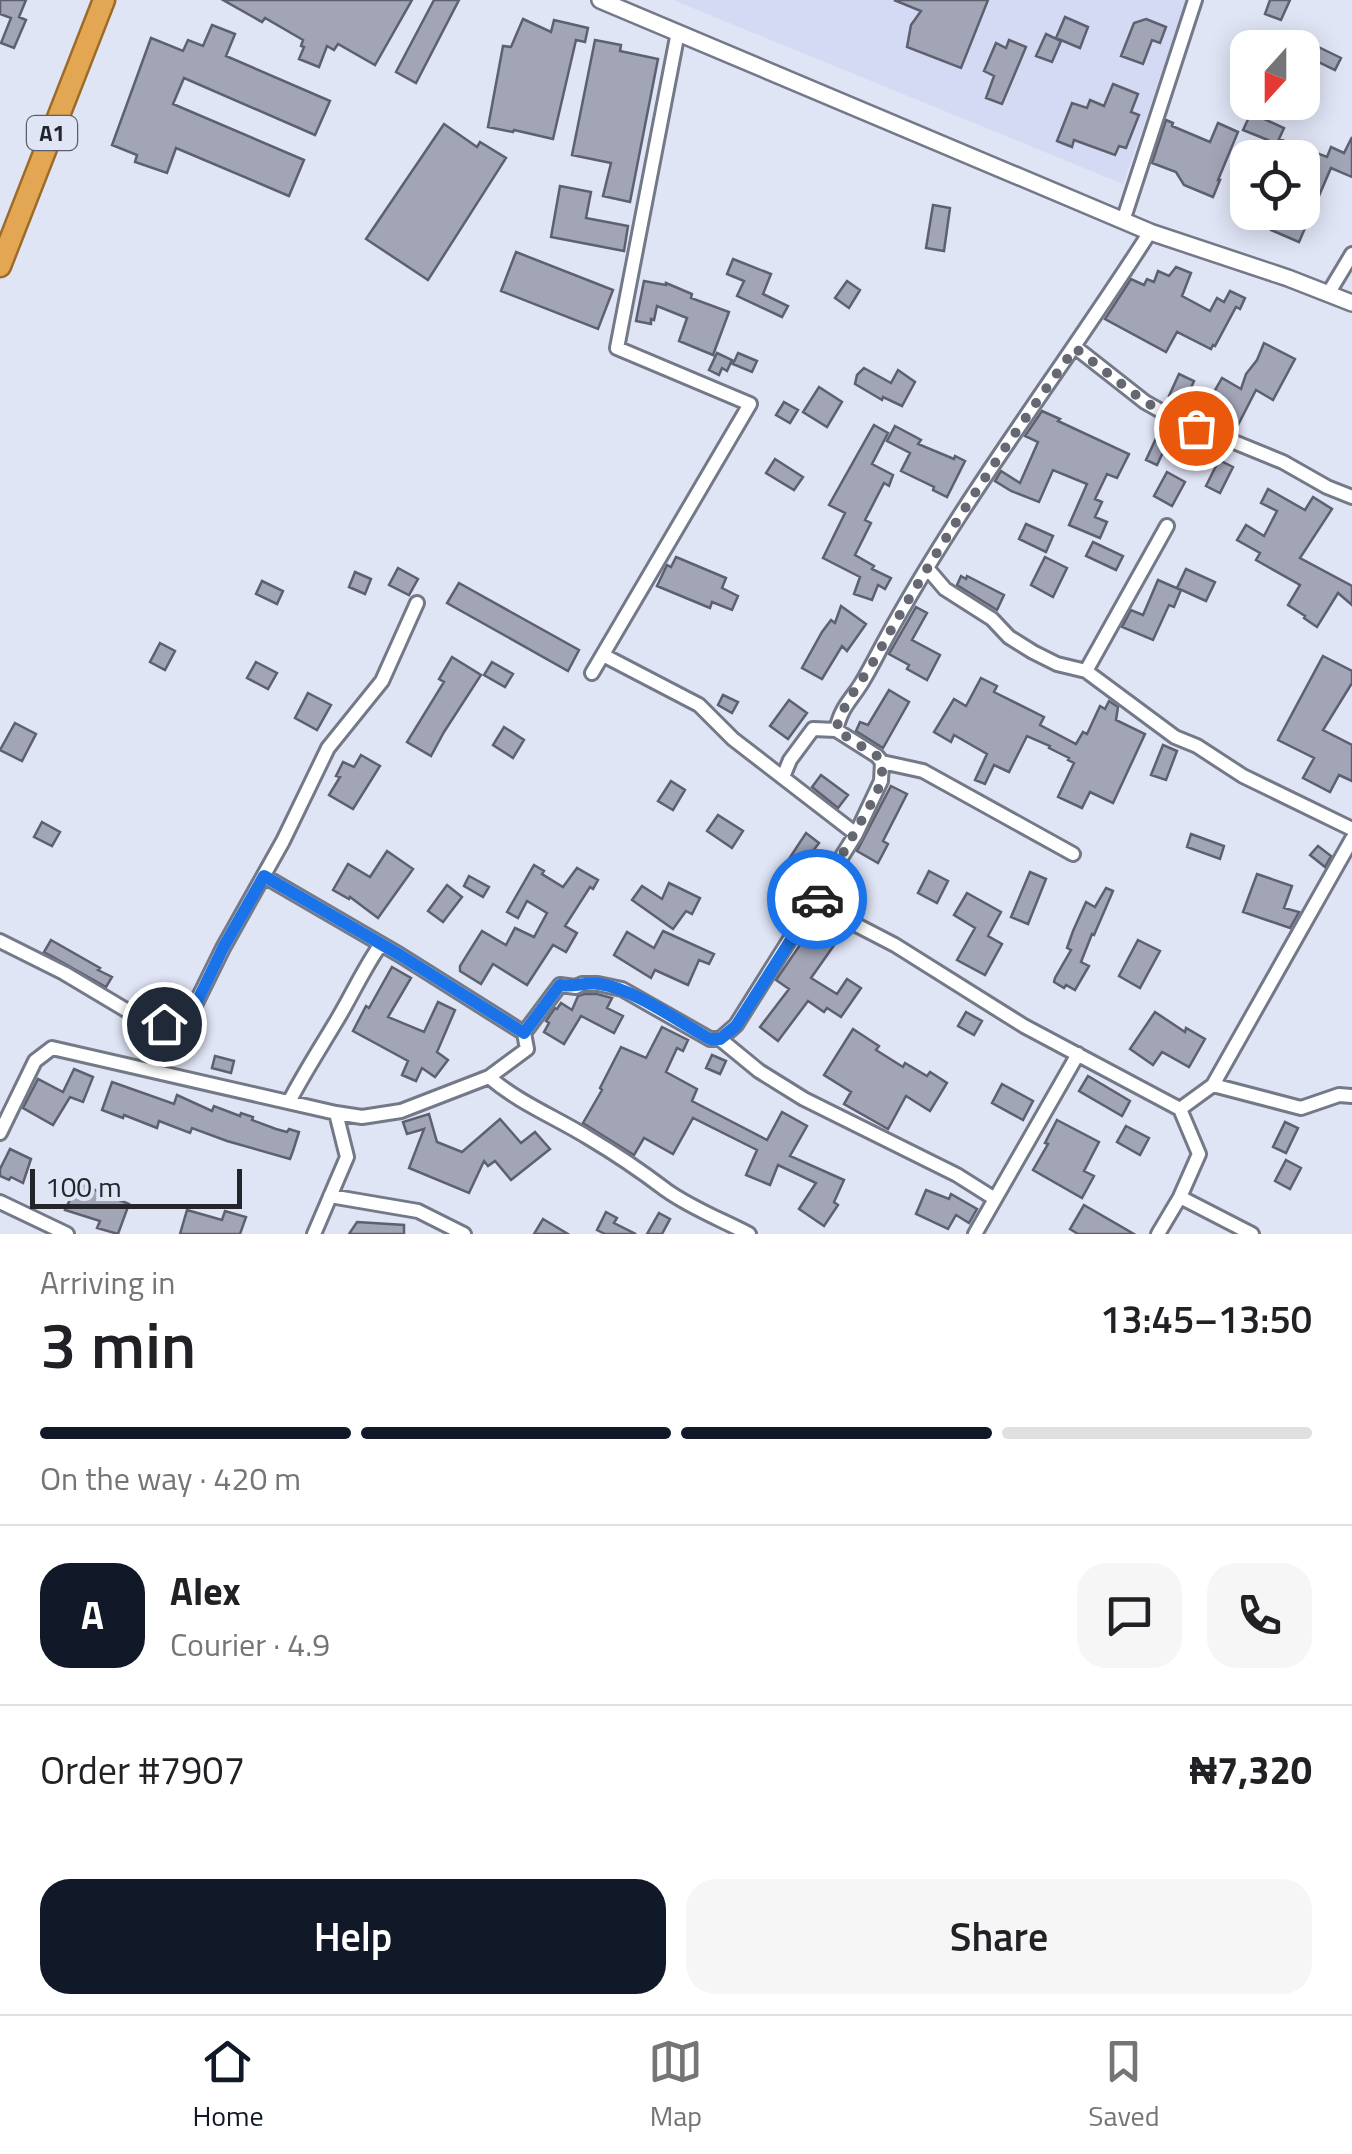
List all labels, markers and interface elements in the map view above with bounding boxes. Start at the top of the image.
north arrow [1230,30,1320,120]
map controls [1230,30,1320,230]
road number: A1 [27,116,77,150]
button: locate [1230,140,1320,230]
pin [1154,386,1239,471]
icon: bag [1169,401,1224,456]
courier [767,849,867,949]
icon: car [790,872,845,927]
pin [122,982,207,1067]
icon: home [137,997,192,1052]
scale bar [30,1164,242,1208]
text: 100 m [45,1165,122,1208]
text: Arriving in [40,1258,176,1306]
text: 13:45–13:50 [1100,1290,1312,1348]
text: 3 min [40,1294,196,1393]
text: On the way · 420 m [40,1454,301,1502]
text: Alex [170,1562,241,1620]
button: chat [1077,1563,1182,1668]
button: phone [1207,1563,1312,1668]
text: A [81,1586,104,1644]
text: Courier · 4.9 [170,1620,330,1668]
text: Order #7907 [40,1741,245,1799]
text: ₦7,320 [1189,1741,1312,1799]
button: Help [40,1879,666,1994]
button: Share [686,1879,1312,1994]
tab: Home [192,2034,264,2137]
tab: Map [648,2034,703,2137]
tab: Saved [1088,2034,1160,2137]

